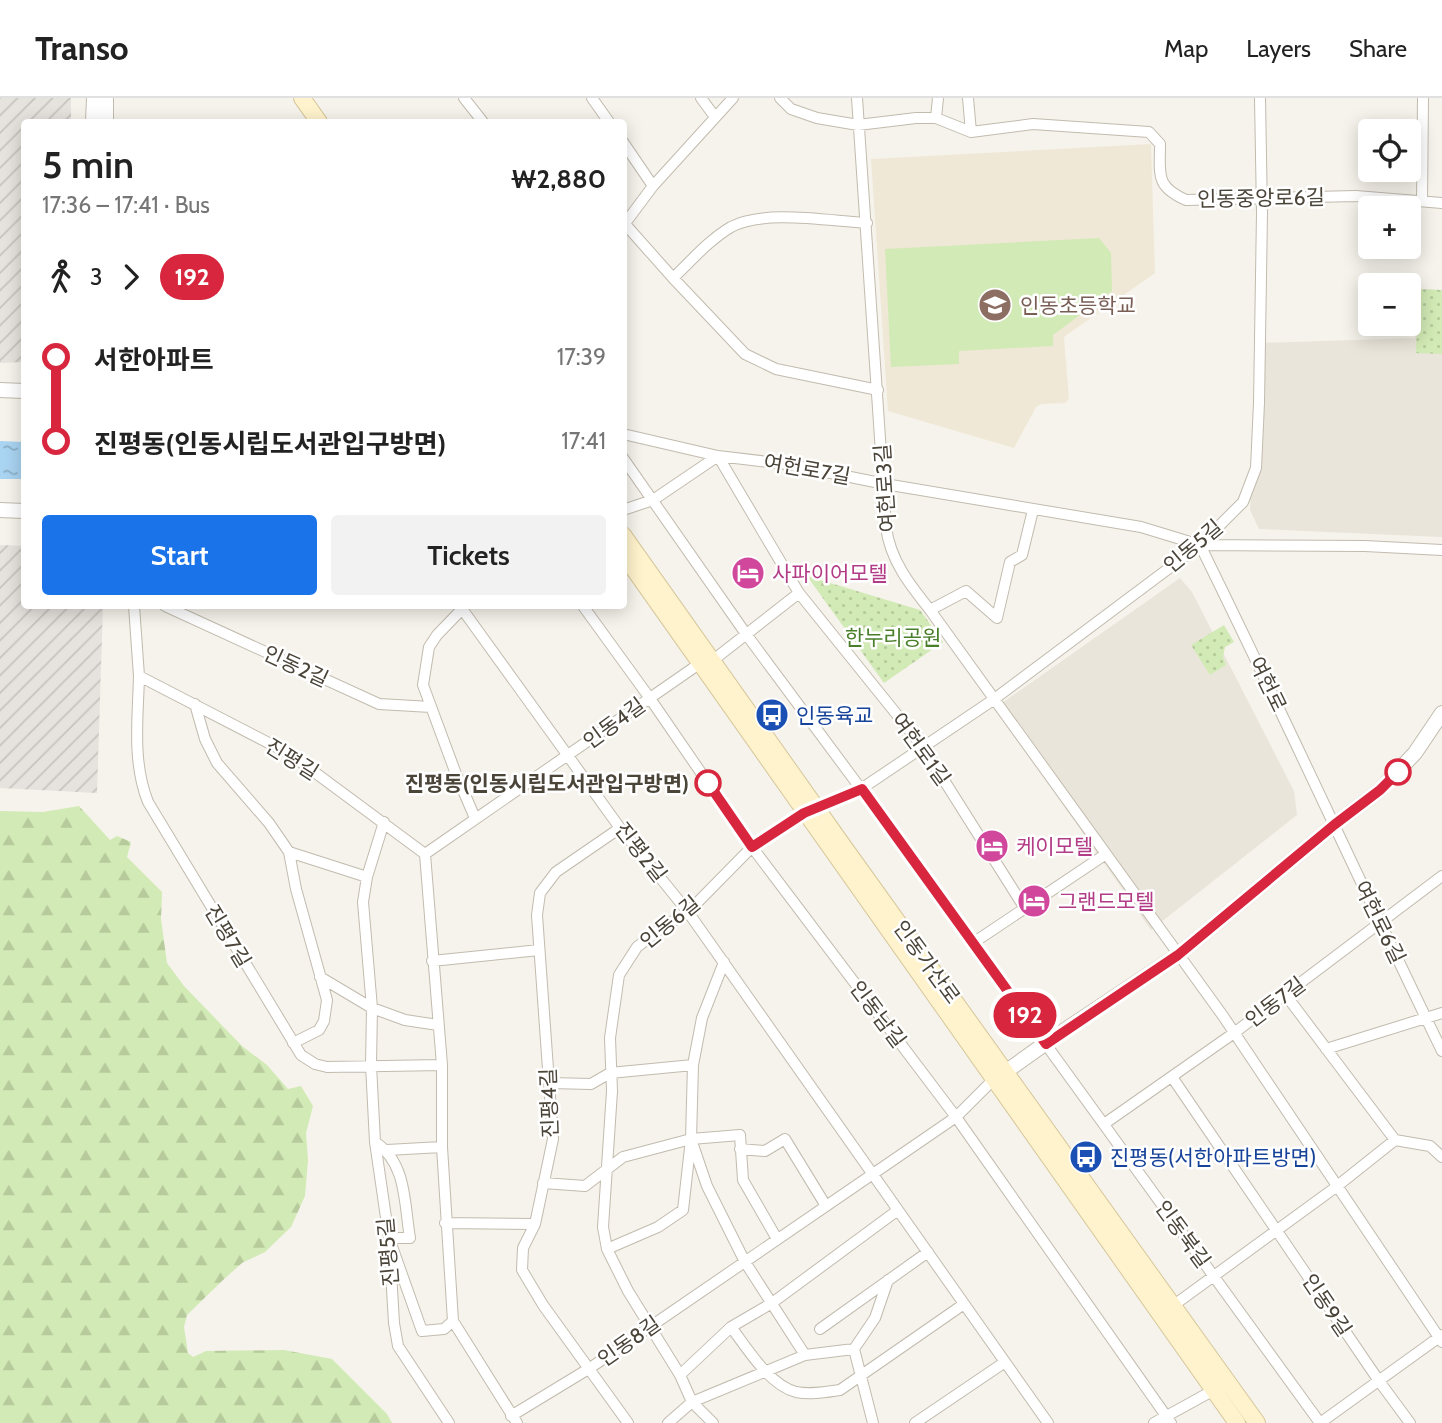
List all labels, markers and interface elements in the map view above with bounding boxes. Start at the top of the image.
text: Transo [35,28,129,68]
text: Map [1164,34,1208,63]
text: Layers [1246,34,1311,63]
text: Share [1349,34,1407,63]
map controls [1358,119,1421,336]
button: locate [1358,119,1421,182]
text: 5 min [42,141,134,188]
text: ₩2,880 [511,163,606,195]
street label: 인동중앙로6길 [1197,184,1325,212]
text: 17:36 – 17:41 · Bus [42,191,210,219]
button: + [1358,196,1421,259]
icon: walk [42,258,80,296]
icon: forward [112,258,150,296]
text: 192 [174,262,210,291]
text: 3 [90,263,102,291]
button: − [1358,273,1421,336]
school or university icon: 인동초등학교 [976,286,1014,324]
place label: 인동초등학교 [1020,293,1136,318]
text: 17:39 [557,343,606,371]
text: 서한아파트 [94,344,214,376]
text: 17:41 [561,427,606,455]
text: 진평동(인동시립도서관입구방면) [94,428,446,460]
street label: 여헌로3길 [869,443,901,533]
street label: 여헌로7길 [762,449,852,489]
street label: 인동5길 [1158,514,1228,578]
button: Start [42,515,317,595]
button: Tickets [331,515,606,595]
hotel icon: 사파이어모텔 [729,554,767,592]
place label: 사파이어모텔 [772,561,888,586]
park label: 한누리공원 [845,625,941,650]
street label: 인동2길 [259,640,333,692]
street label: 여헌로 [1244,652,1292,716]
street label: 인동4길 [578,692,650,754]
bus stop icon: 인동육교 [753,696,791,734]
place label: 인동육교 [796,703,873,728]
street label: 여헌로1길 [886,708,956,790]
street label: 진평길 [261,733,323,785]
unlabelled marker [1385,759,1411,785]
marker: 진평동(인동시립도서관입구방면) [695,770,721,796]
place label: 진평동(인동시립도서관입구방면) [405,771,689,796]
street label: 진평2길 [610,817,672,887]
hotel icon: 케이모텔 [973,827,1011,865]
place label: 케이모텔 [1016,834,1093,859]
street label: 여헌로6길 [1349,876,1411,968]
hotel icon: 그랜드모텔 [1015,882,1053,920]
place label: 그랜드모텔 [1058,889,1155,914]
street label: 인동6길 [635,890,705,954]
street label: 진평7길 [200,900,256,972]
street label: 인동가산로 [888,916,966,1008]
street label: 인동7길 [1240,971,1310,1033]
street label: 인동남길 [845,976,911,1052]
line badge: 192 [985,992,1065,1038]
text: 192 [1007,1000,1043,1029]
street label: 진평4길 [535,1068,563,1138]
bus stop icon: 진평동(서한아파트방면) [1067,1138,1105,1176]
place label: 진평동(서한아파트방면) [1110,1145,1316,1170]
street label: 인동북길 [1150,1195,1216,1273]
street label: 진평5길 [373,1216,403,1288]
street label: 인동9길 [1297,1269,1357,1341]
street label: 인동8길 [593,1310,665,1372]

